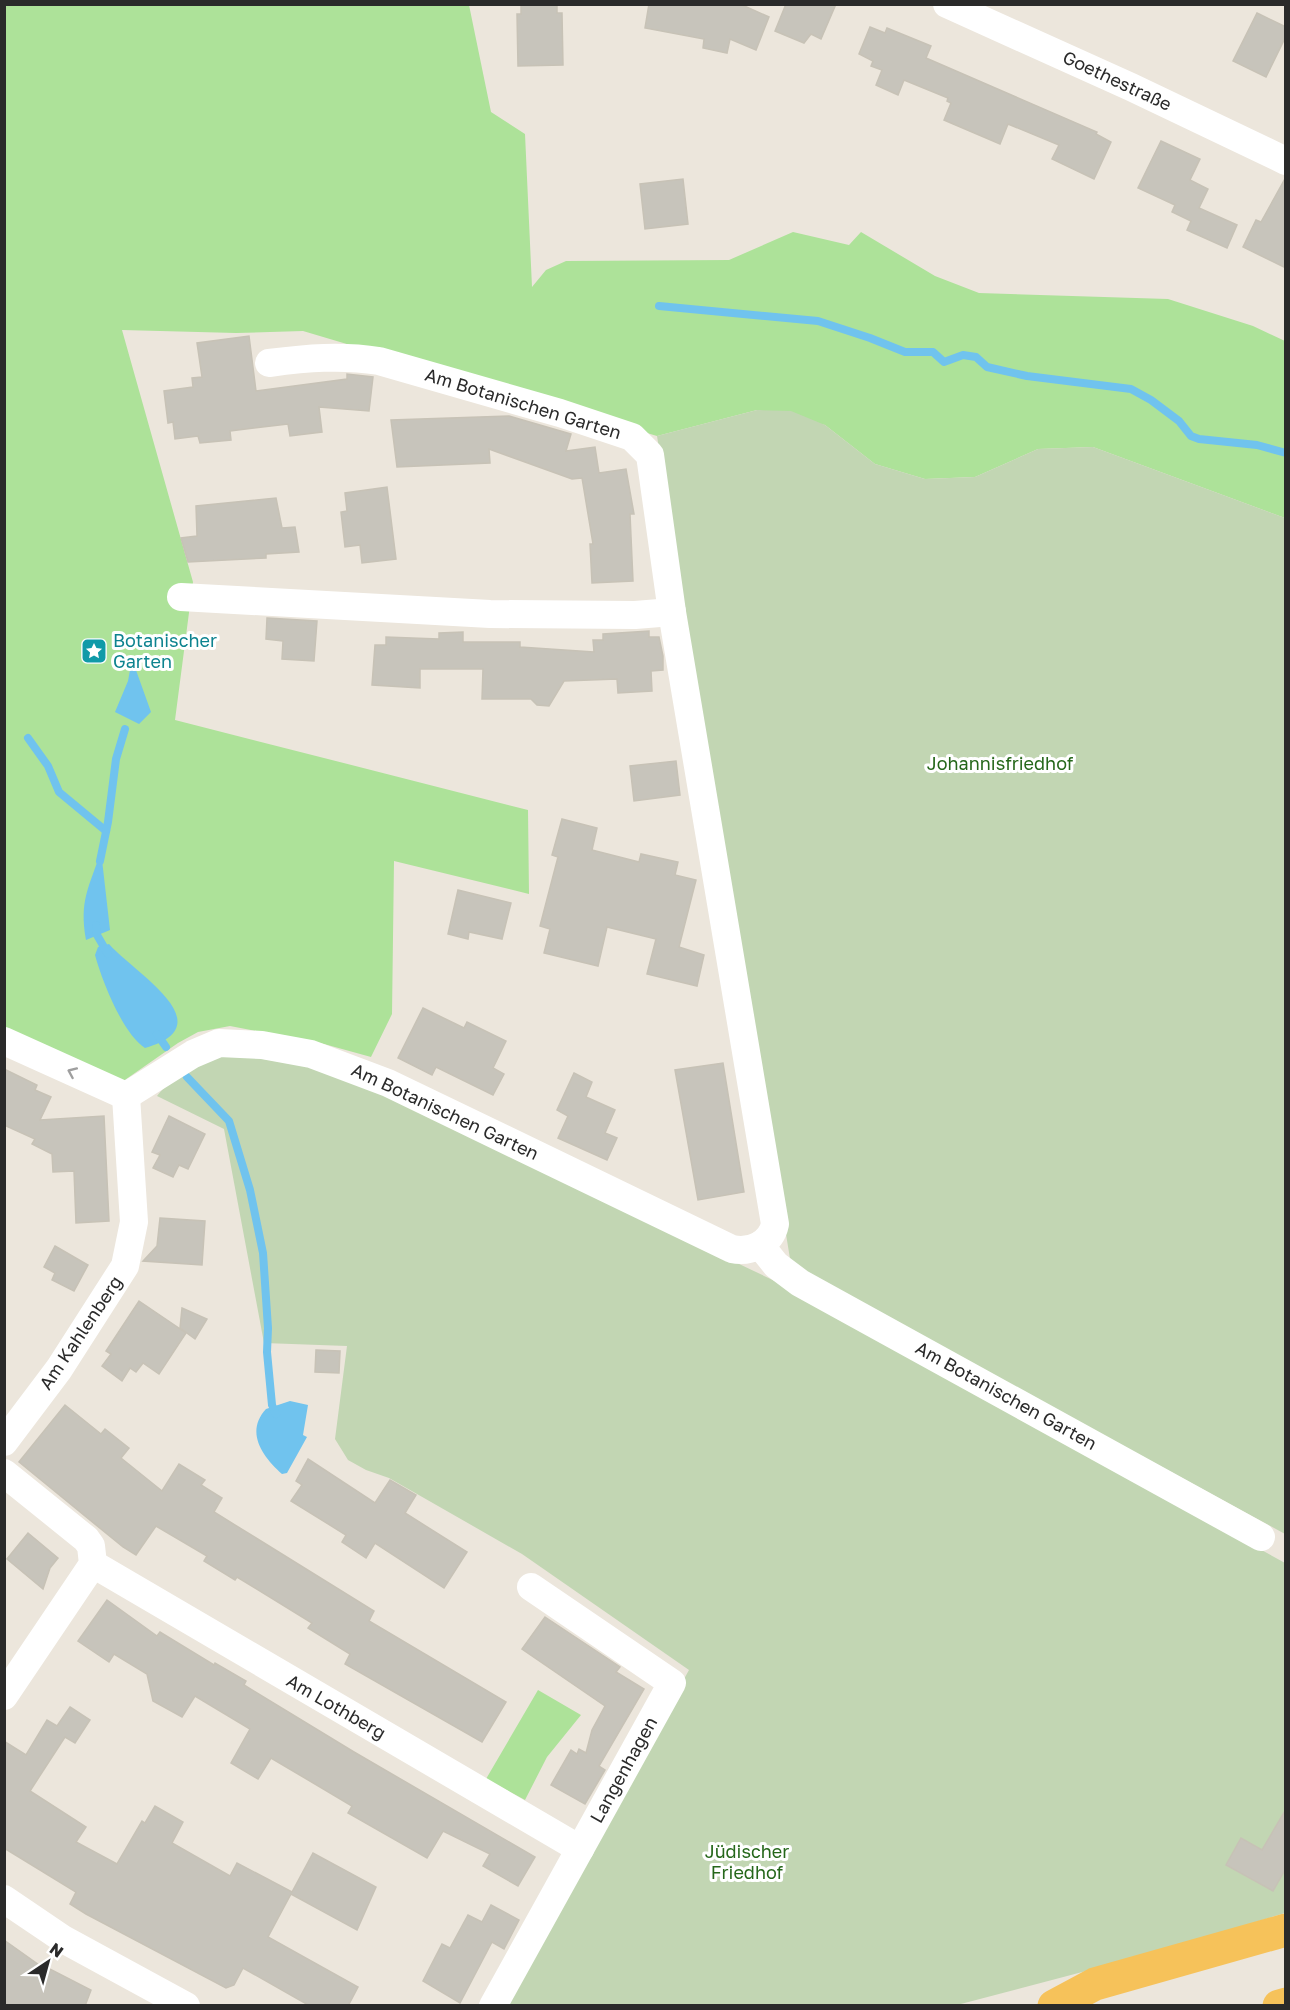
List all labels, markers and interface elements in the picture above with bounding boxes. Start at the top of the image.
street label: Goethestraße [1060,45,1175,115]
street label: Am Botanischen Garten [423,363,624,443]
place label: Botanischer Garten [113,629,217,672]
place icon: Botanischer Garten [79,636,109,666]
park label: Johannisfriedhof [927,752,1074,774]
street label: Am Botanischen Garten [348,1058,543,1164]
one-way arrow [68,1067,79,1079]
street label: Am Kahlenberg [34,1271,126,1394]
street label: Am Botanischen Garten [912,1336,1101,1454]
street label: Am Lothberg [283,1669,390,1743]
street label: Langenhagen [585,1713,661,1826]
park label: Jüdischer Friedhof [705,1840,789,1883]
north arrow [18,1932,78,1992]
text: N [46,1938,68,1962]

